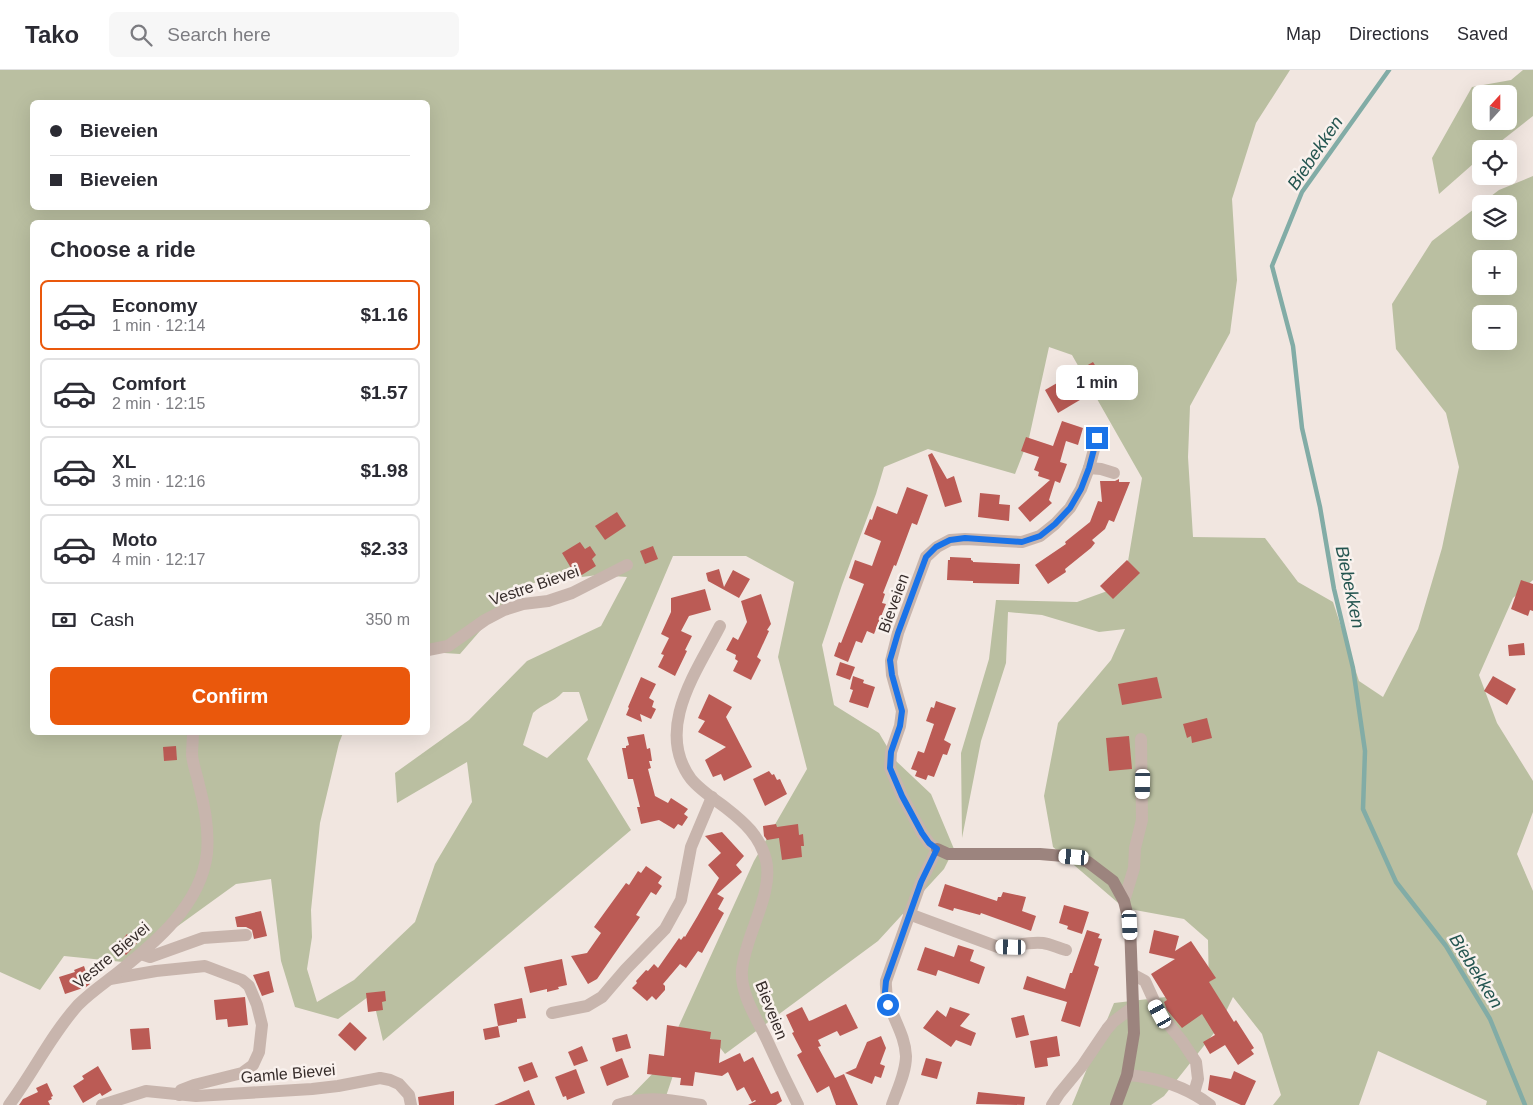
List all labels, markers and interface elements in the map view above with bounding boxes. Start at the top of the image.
search box [109,12,459,57]
text: Tako [25,21,79,48]
icon: search [127,21,155,49]
text: Search here [167,24,271,45]
text: Map [1286,24,1321,44]
text: Directions [1349,24,1429,44]
text: Saved [1457,24,1508,44]
north arrow [1472,85,1518,130]
map controls [1472,85,1517,350]
water label: Biebekken [1283,113,1347,193]
text: Bieveien [80,120,158,141]
button: locate [1472,140,1517,185]
text: Bieveien [80,169,158,190]
button: layers [1472,195,1517,240]
text: Choose a ride [50,237,195,262]
button: + [1472,250,1517,295]
icon: car [52,293,97,338]
text: Economy [112,295,198,316]
text: $1.16 [360,304,408,325]
button: − [1472,305,1517,350]
text: 1 min · 12:14 [112,317,205,334]
callout: 1 min [1056,366,1138,400]
icon: car [52,371,97,416]
text: Comfort [112,373,186,394]
text: 1 min [1076,374,1118,391]
text: $1.57 [360,382,408,403]
text: 2 min · 12:15 [112,395,205,412]
route end [1086,427,1108,449]
icon: car [52,449,97,494]
text: XL [112,451,136,472]
text: $1.98 [360,460,408,481]
text: 3 min · 12:16 [112,473,205,490]
icon: car [52,527,97,572]
text: Moto [112,529,157,550]
text: $2.33 [360,538,408,559]
water label: Biebekken [1331,544,1369,630]
text: 4 min · 12:17 [112,551,205,568]
street label: Vestre Bievei [487,562,581,609]
street label: Bieveien [875,571,912,635]
icon: cash [50,606,78,634]
text: Cash [90,609,134,630]
text: 350 m [366,611,410,628]
button: Confirm [50,667,410,725]
car [1135,769,1150,799]
car [1058,848,1089,866]
car [1121,910,1138,940]
street label: Vestre Bievei [70,919,153,992]
water label: Biebekken [1445,930,1507,1012]
car [995,939,1026,955]
street label: Bieveien [752,979,791,1042]
route start [877,994,899,1016]
car [1146,997,1173,1031]
street label: Gamle Bievei [240,1061,336,1086]

